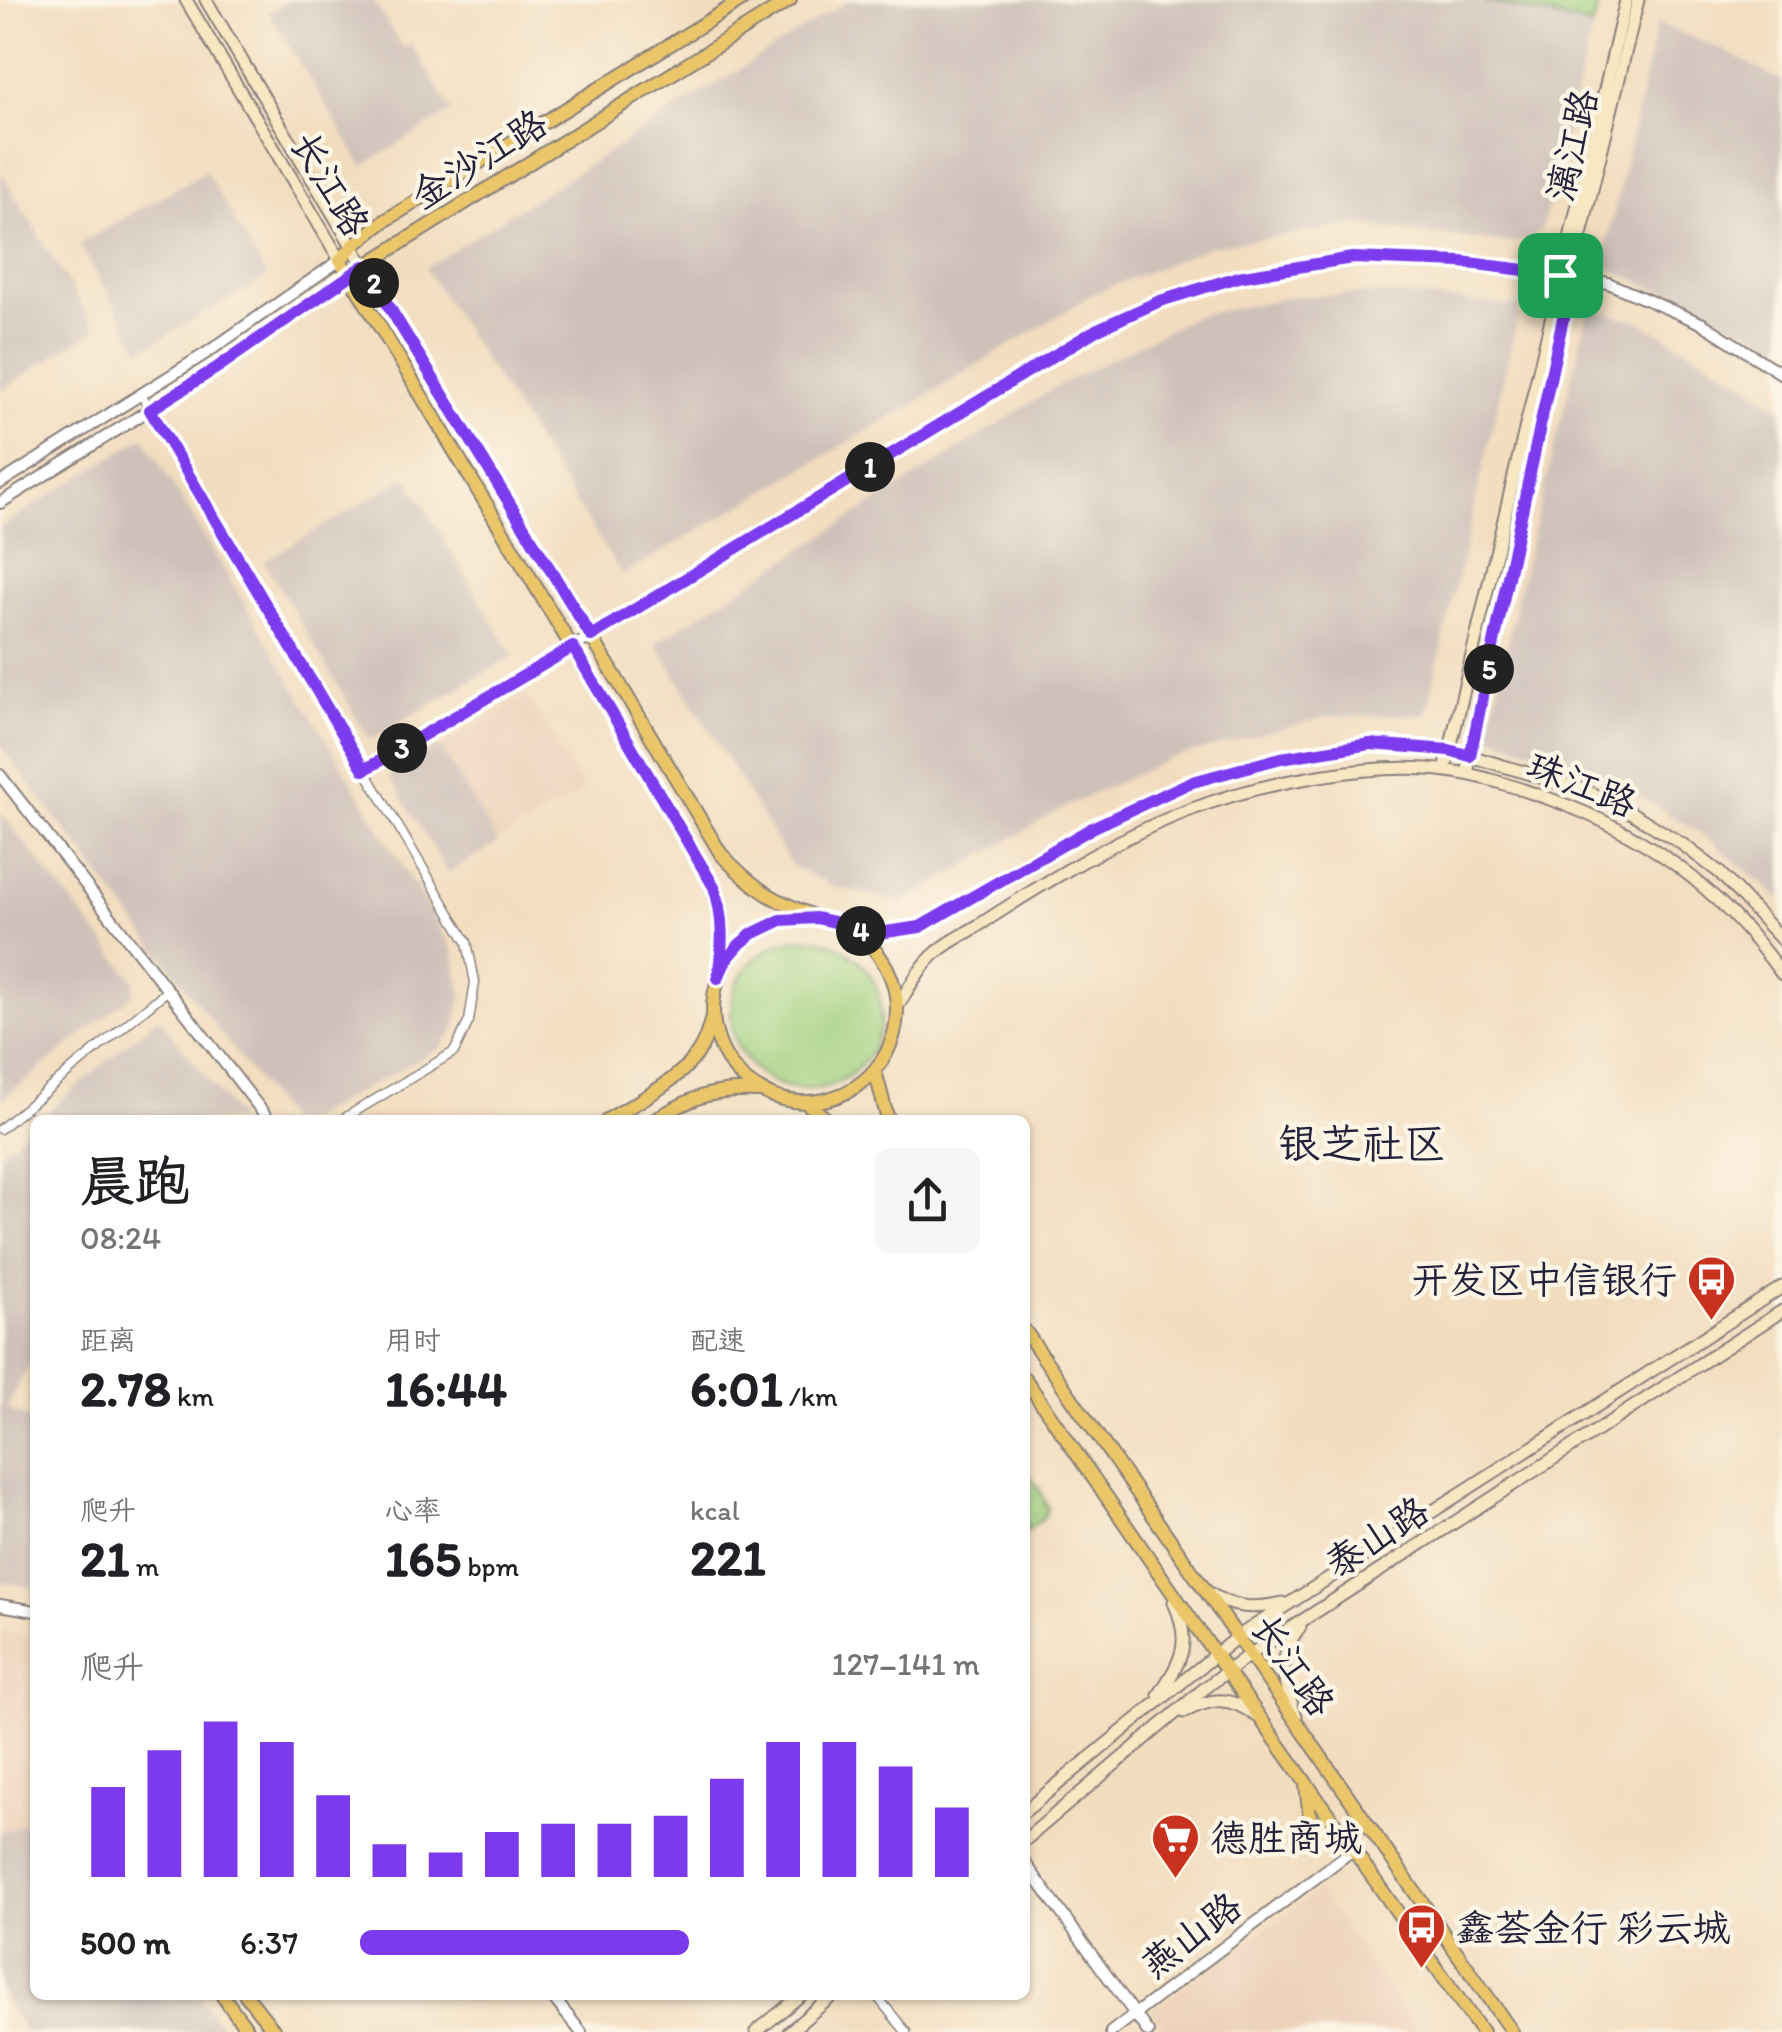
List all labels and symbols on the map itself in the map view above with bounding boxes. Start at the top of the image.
street label: 漓江路 [1537,84,1607,206]
street label: 金沙江路 [402,99,556,219]
street label: 长江路 [281,123,379,245]
pin [1518,233,1603,318]
pin: 2 [349,258,399,308]
pin: 1 [845,442,895,492]
pin: 5 [1464,644,1514,694]
pin: 3 [377,723,427,773]
street label: 珠江路 [1521,741,1643,827]
pin: 4 [836,906,886,956]
district label: 银芝社区 [1278,1118,1446,1169]
bus stop icon: 开发区中信银行 [1686,1254,1738,1322]
place label: 开发区中信银行 [1411,1257,1677,1303]
street label: 泰山路 [1317,1487,1437,1587]
street label: 长江路 [1241,1605,1345,1725]
supermarket icon: 德胜商城 [1149,1812,1201,1880]
place label: 德胜商城 [1210,1815,1362,1861]
street label: 燕山路 [1132,1882,1250,1988]
bus stop icon: 鑫荟金行 彩云城 [1395,1902,1447,1970]
place label: 鑫荟金行 彩云城 [1456,1905,1731,1951]

